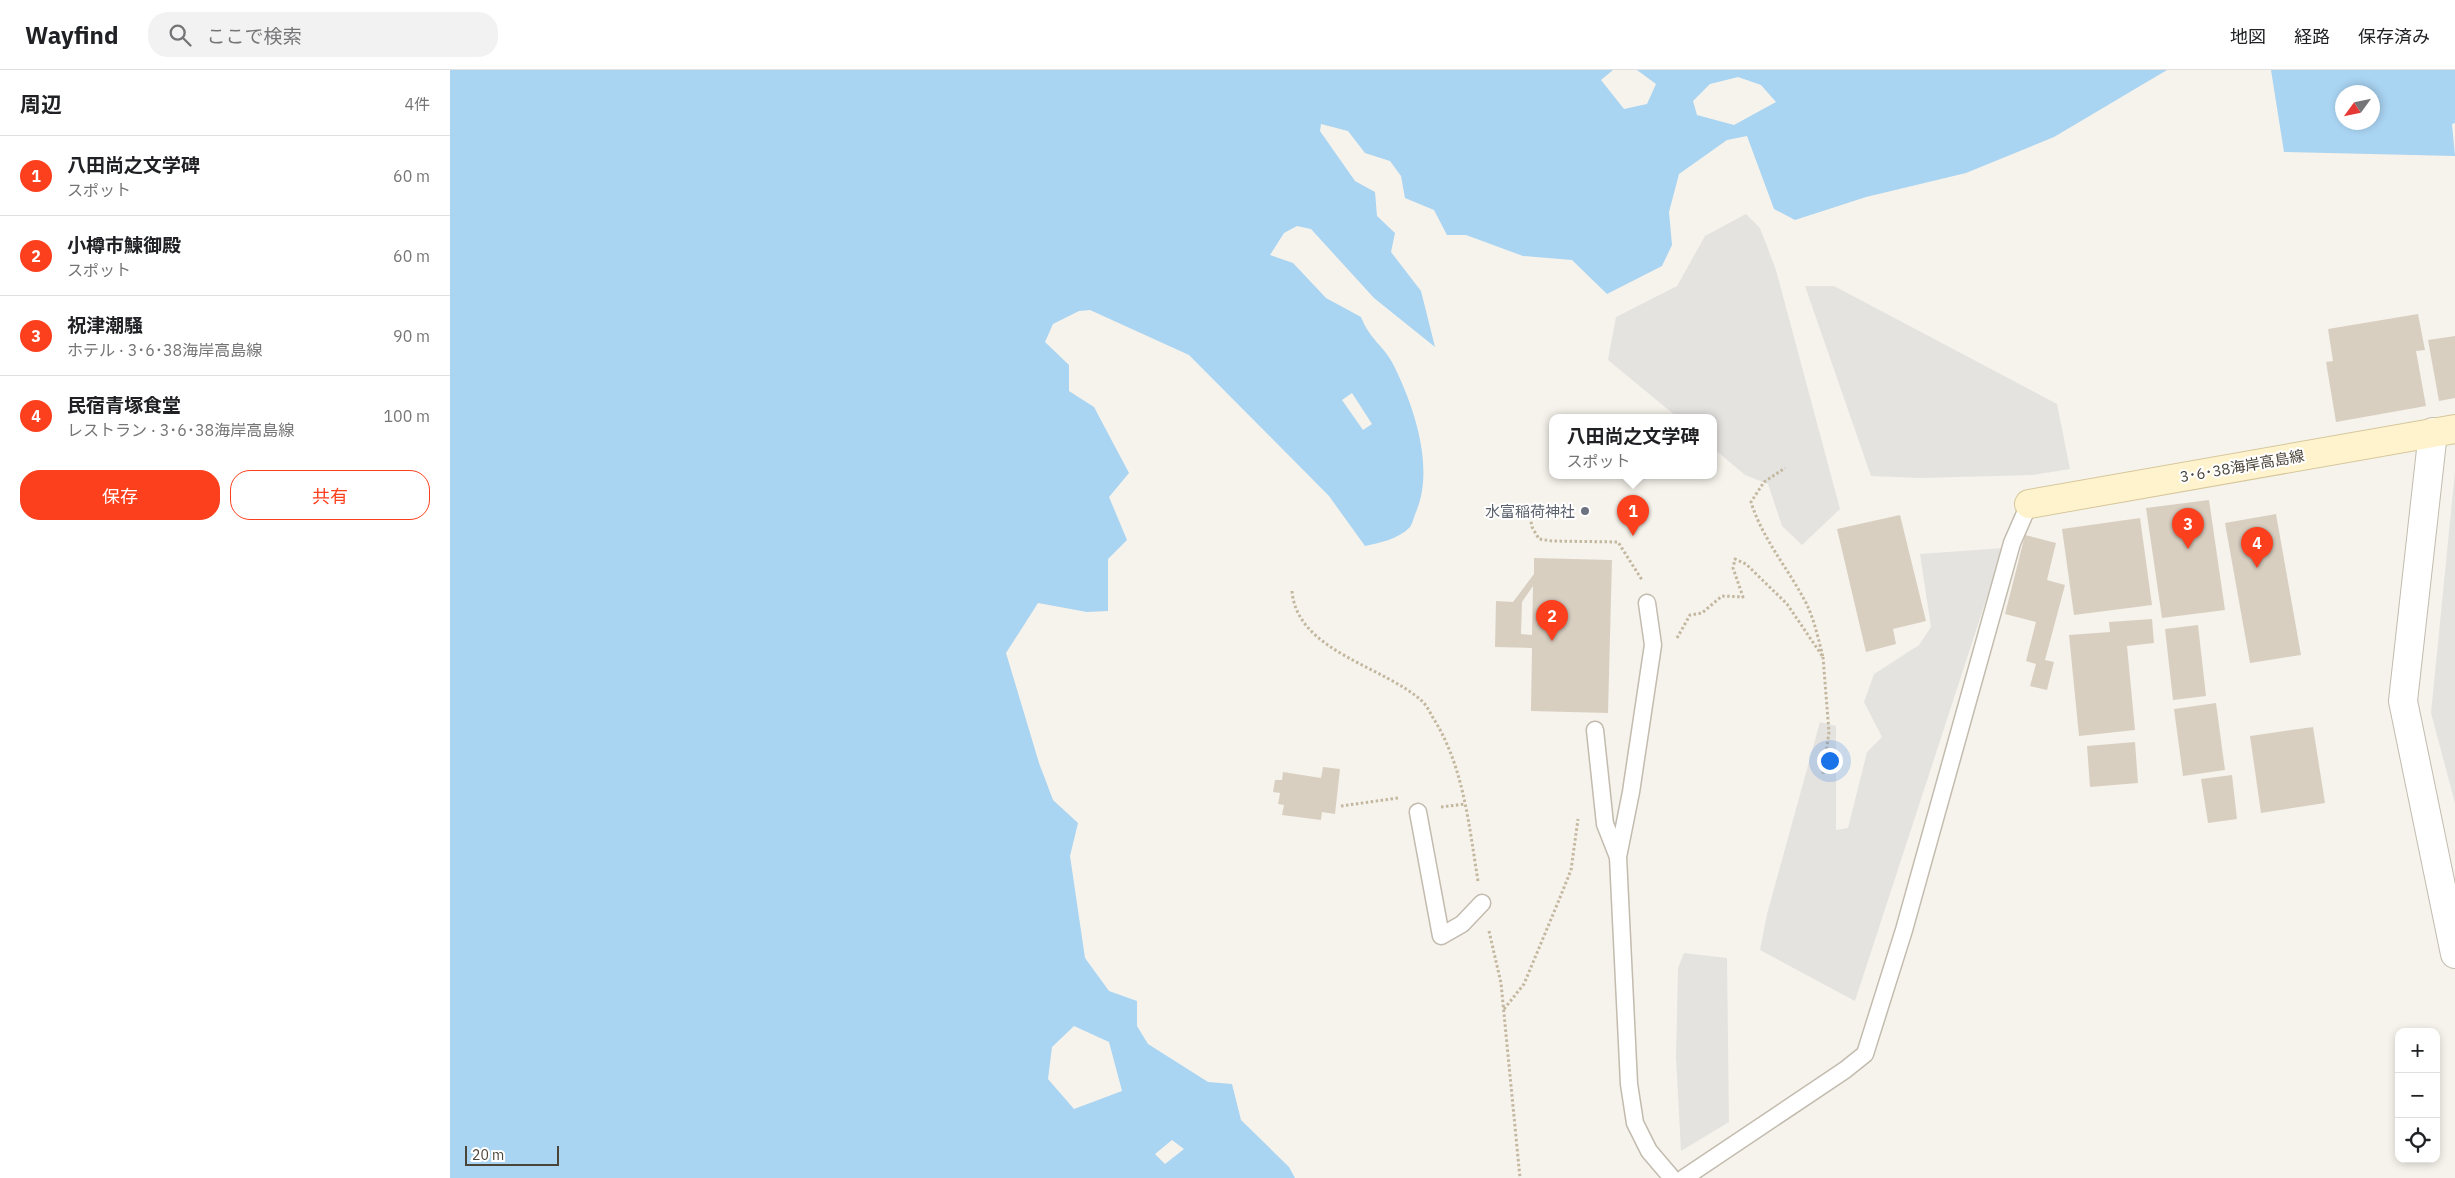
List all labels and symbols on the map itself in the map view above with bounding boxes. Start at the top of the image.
north arrow [2335,85,2380,130]
street label: 3･6･38海岸高島線 [2178,446,2306,486]
pin: 1 [1617,495,1649,536]
place label: 水富稲荷神社 [1485,502,1575,521]
marker: 水富稲荷神社 [1579,505,1591,517]
pin: 3 [2172,508,2204,549]
pin: 4 [2241,527,2273,568]
pin: 2 [1536,600,1568,641]
your location [1817,748,1843,774]
scale bar [465,1143,559,1166]

